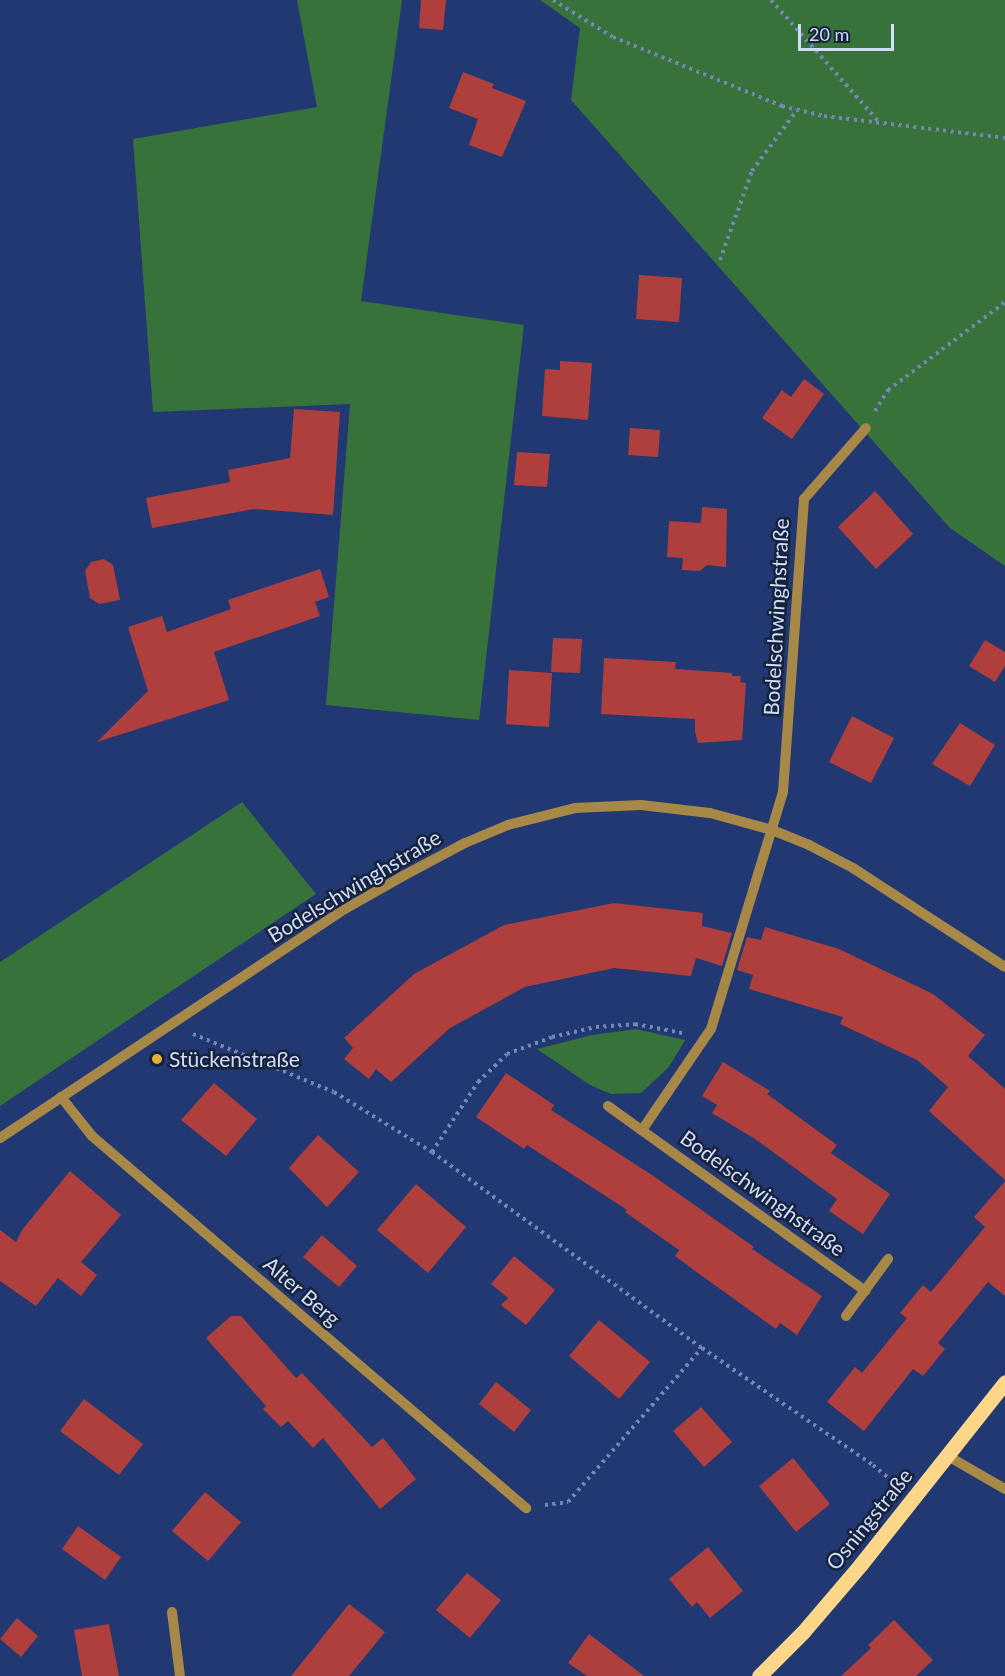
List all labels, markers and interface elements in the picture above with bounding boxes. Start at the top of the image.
scale bar [801,12,897,50]
text: 20 m [809,23,849,45]
street label: Bodelschwinghstraße [758,518,794,716]
street label: Bodelschwinghstraße [263,824,445,948]
place label: Stückenstraße [169,1046,300,1072]
marker: Stückenstraße [150,1052,164,1066]
street label: Bodelschwinghstraße [676,1125,850,1261]
street label: Alter Berg [258,1251,346,1331]
street label: Osningstraße [821,1463,917,1575]

